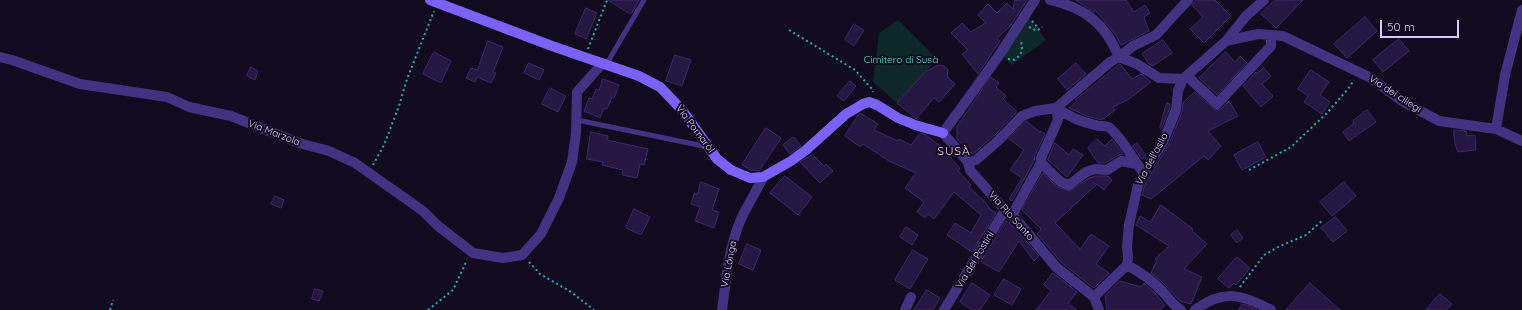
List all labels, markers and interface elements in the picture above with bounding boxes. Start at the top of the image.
scale bar [1382,12,1461,38]
text: 50 m [1387,19,1415,34]
park label: Cimitero di Susà [864,54,938,66]
street label: Via dei ciliegi [1367,73,1423,115]
street label: Via Pomaròl [673,103,717,155]
street label: Via Marzola [246,118,302,148]
street label: Via dell'asilo [1133,131,1171,187]
district label: SUSÀ [937,144,971,158]
street label: Via Rio Santo [986,189,1036,243]
street label: Via dei Postini [953,229,997,291]
street label: Via Lónga [719,240,739,288]

